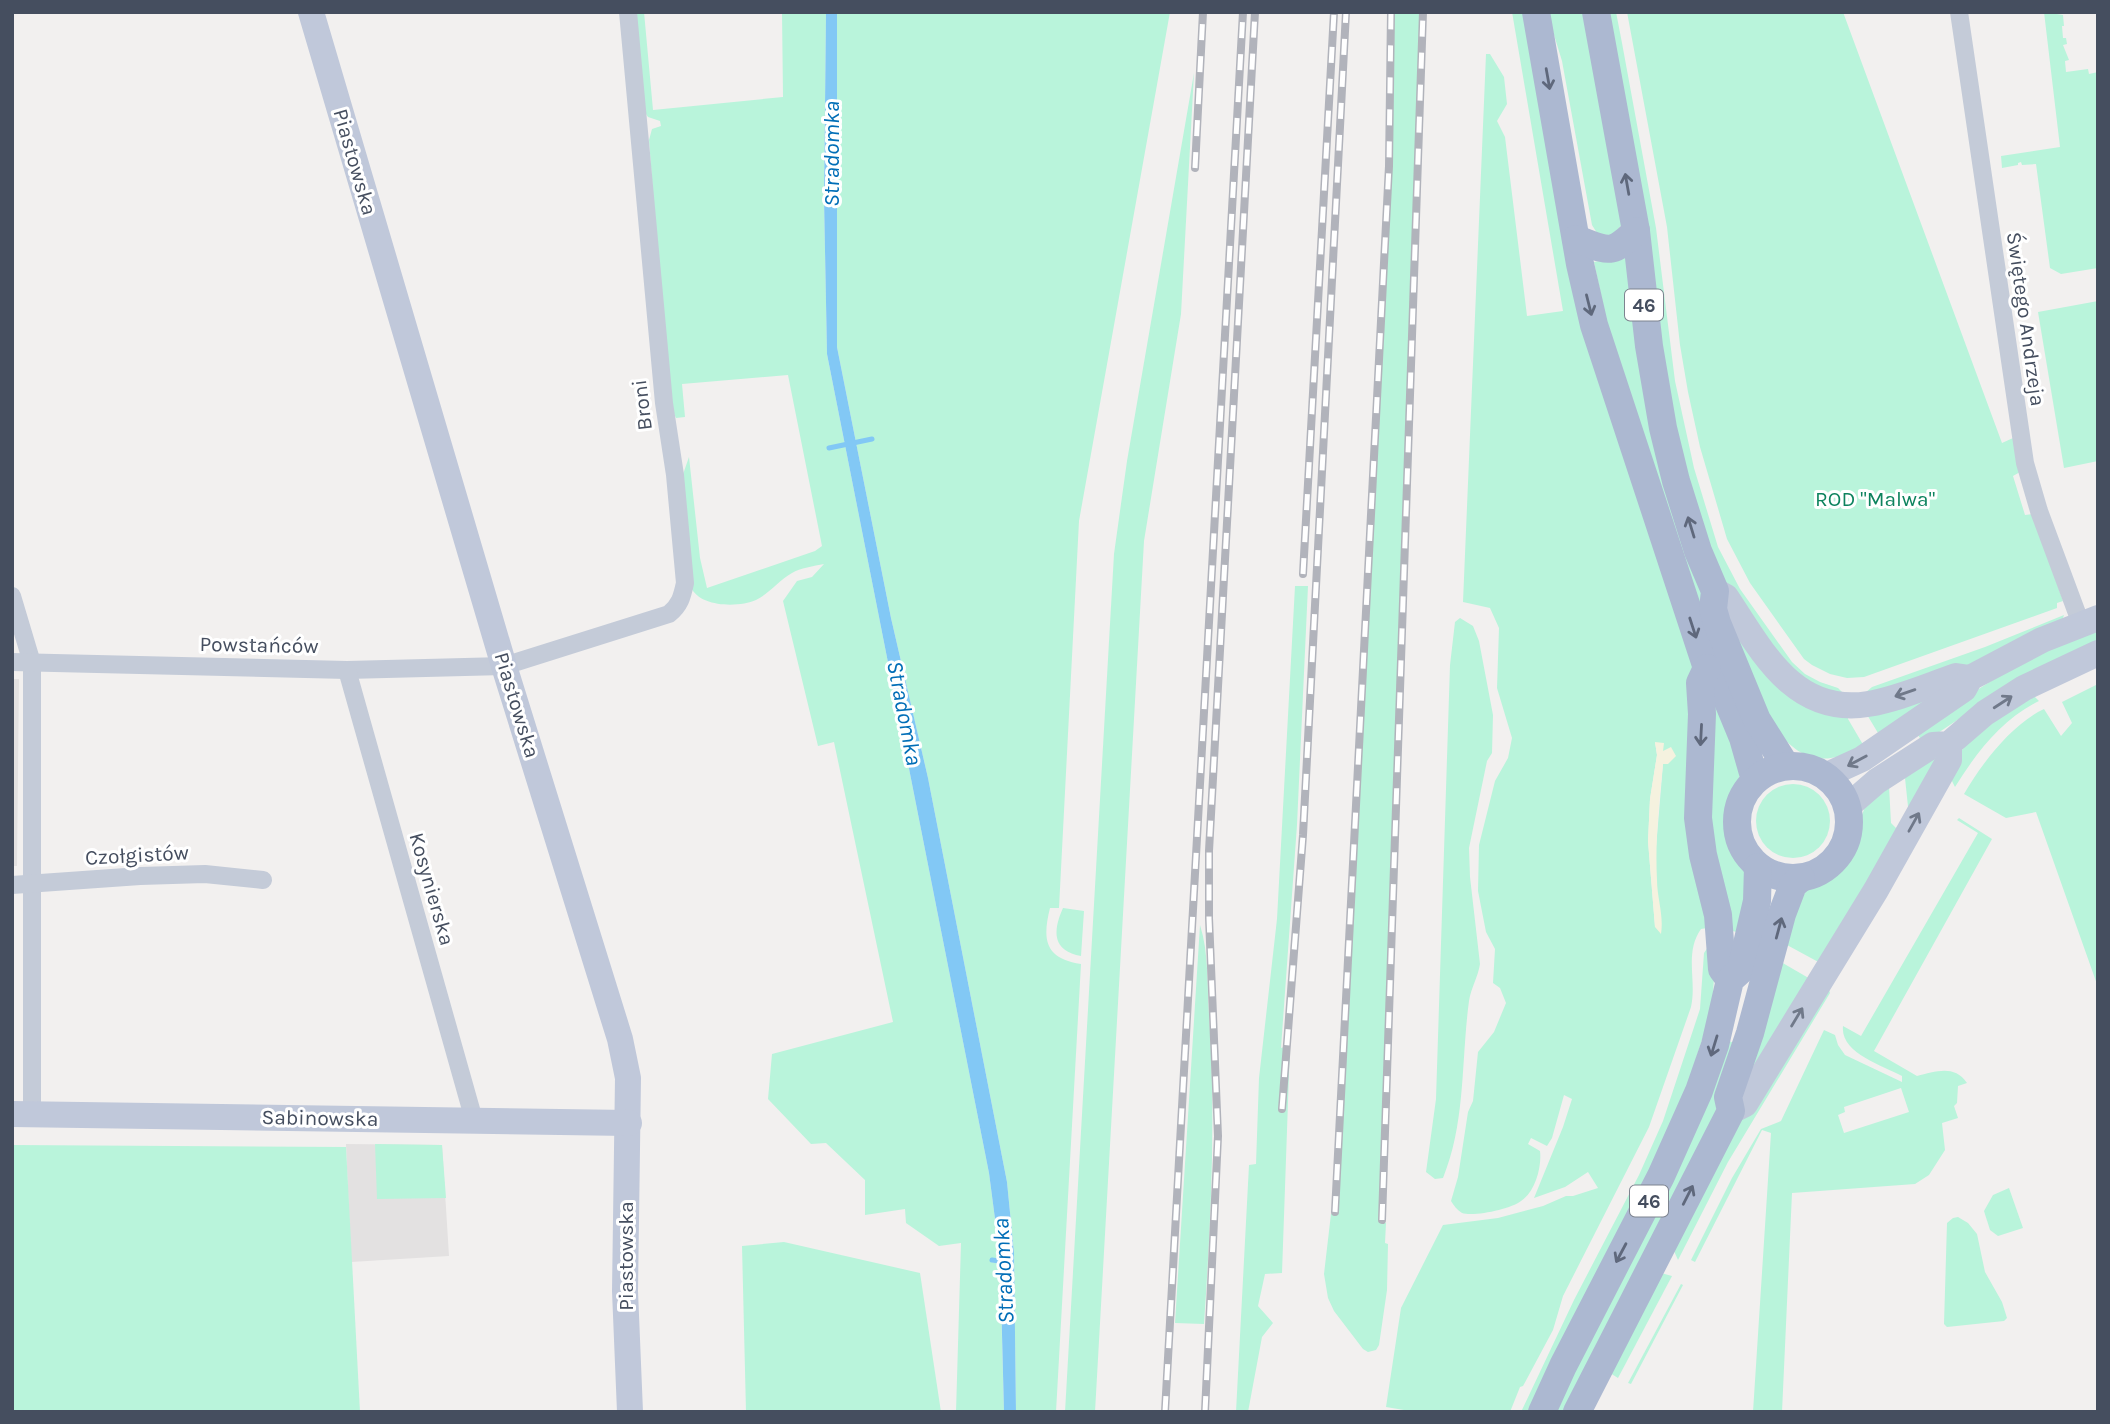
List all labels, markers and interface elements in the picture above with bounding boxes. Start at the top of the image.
one-way arrow [1542,68,1555,90]
water label: Stradomka [818,101,845,207]
street label: Piastowska [328,106,382,218]
one-way arrow [1620,173,1633,196]
street label: Świętego Andrzeja [2002,230,2050,408]
road number: 46 [1625,290,1663,320]
one-way arrow [1583,294,1596,316]
street label: Broni [627,378,657,432]
park label: ROD "Malwa" [1815,487,1935,511]
one-way arrow [1683,517,1696,539]
one-way arrow [1688,617,1700,639]
street label: Powstańców [199,632,319,658]
street label: Piastowska [490,649,544,761]
water label: Stradomka [881,659,928,768]
one-way arrow [1894,688,1916,701]
one-way arrow [1992,695,2012,709]
one-way arrow [1694,723,1707,746]
one-way arrow [1847,754,1867,768]
one-way arrow [1908,812,1921,833]
street label: Kosynierska [404,830,460,948]
street label: Czołgistów [84,840,190,870]
one-way arrow [1773,917,1786,939]
one-way arrow [1790,1007,1804,1027]
one-way arrow [1706,1035,1719,1057]
street label: Sabinowska [261,1105,379,1131]
one-way arrow [1681,1185,1695,1206]
road number: 46 [1630,1186,1668,1217]
street label: Piastowska [614,1201,638,1311]
water label: Stradomka [987,1217,1020,1325]
one-way arrow [1613,1243,1627,1263]

